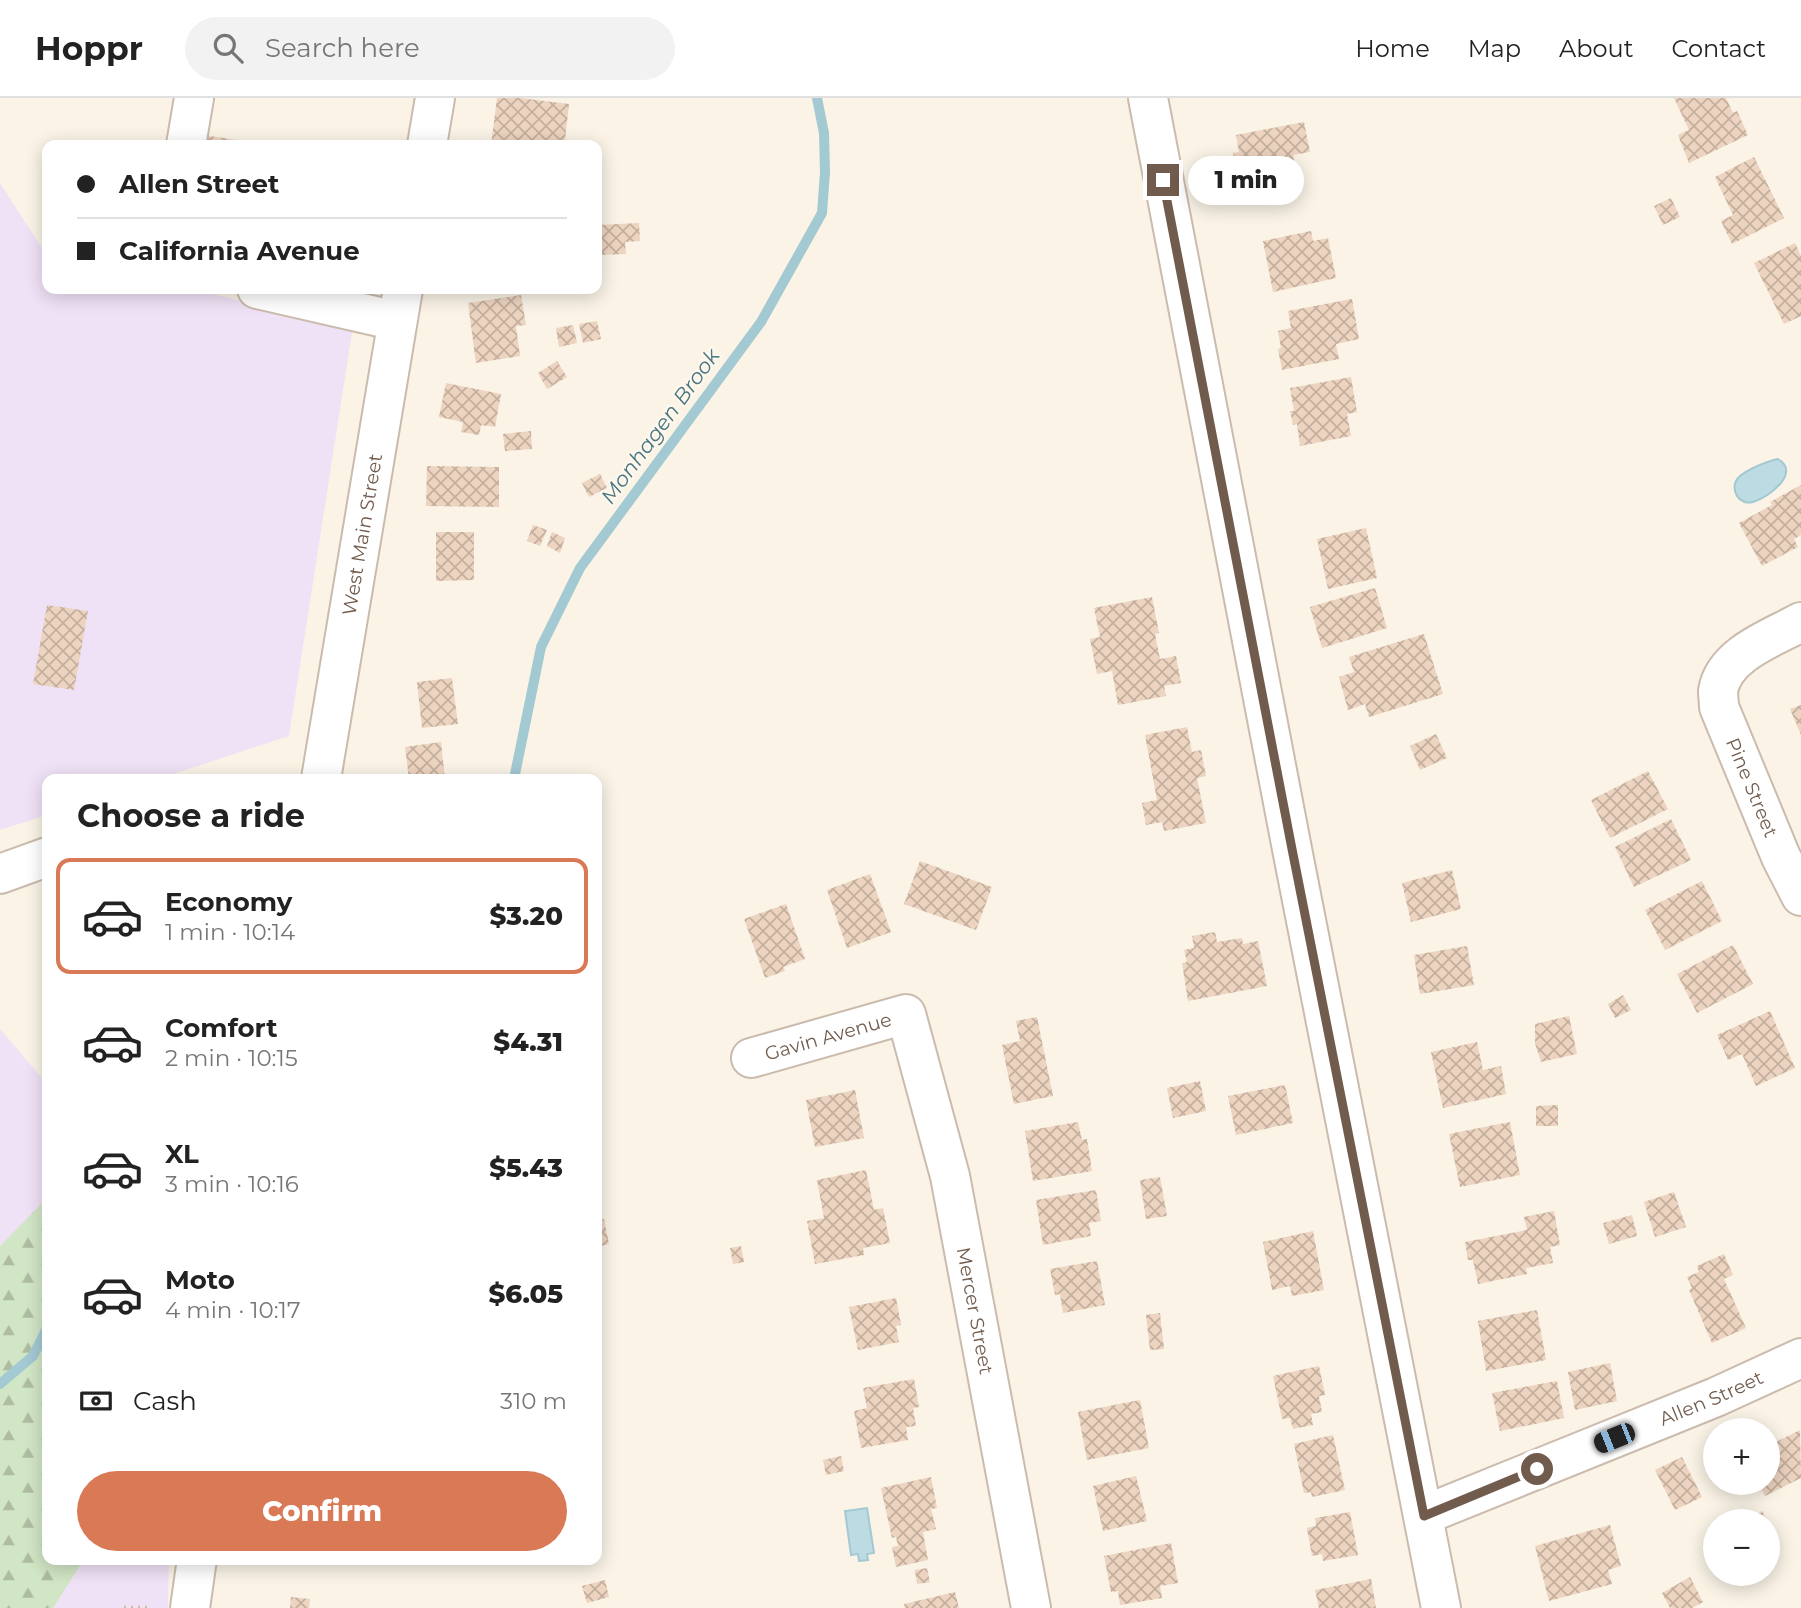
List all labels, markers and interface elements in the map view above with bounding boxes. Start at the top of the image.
search box [185,17,675,80]
text: Hoppr [35,28,143,68]
icon: search [209,29,247,67]
text: Search here [265,32,420,64]
text: Home [1355,34,1430,63]
text: Map [1468,34,1521,63]
text: About [1559,34,1633,63]
text: Contact [1671,34,1766,63]
callout: 1 min [1188,155,1303,204]
route end [1147,164,1179,196]
text: 1 min [1214,166,1278,194]
text: Allen Street [119,168,279,200]
text: California Avenue [119,235,360,267]
water label: Monhagen Brook [595,342,725,508]
street label: West Main Street [337,452,387,617]
street label: Pine Street [1721,734,1783,841]
text: Choose a ride [77,796,305,835]
icon: car [81,885,144,948]
text: Economy [165,886,292,918]
text: $3.20 [490,900,563,932]
text: 1 min · 10:14 [165,918,295,946]
street label: Gavin Avenue [762,1007,894,1065]
icon: car [81,1011,144,1074]
text: Comfort [165,1012,277,1044]
text: $4.31 [493,1026,563,1058]
text: 2 min · 10:15 [165,1044,298,1072]
icon: car [81,1137,144,1200]
text: XL [165,1138,199,1170]
text: $5.43 [489,1152,563,1184]
text: 3 min · 10:16 [165,1170,299,1198]
street label: Mercer Street [952,1245,999,1377]
icon: car [81,1263,144,1326]
text: Moto [165,1264,235,1296]
text: $6.05 [488,1278,563,1310]
text: 4 min · 10:17 [165,1296,300,1324]
street label: Allen Street [1656,1365,1767,1430]
icon: cash [77,1382,115,1420]
text: Cash [133,1385,197,1417]
text: 310 m [500,1387,567,1415]
map controls [1703,1418,1780,1586]
button: + [1703,1418,1780,1495]
car [1591,1420,1638,1456]
route start [1521,1453,1553,1485]
button: Confirm [77,1471,567,1551]
button: − [1703,1509,1780,1586]

